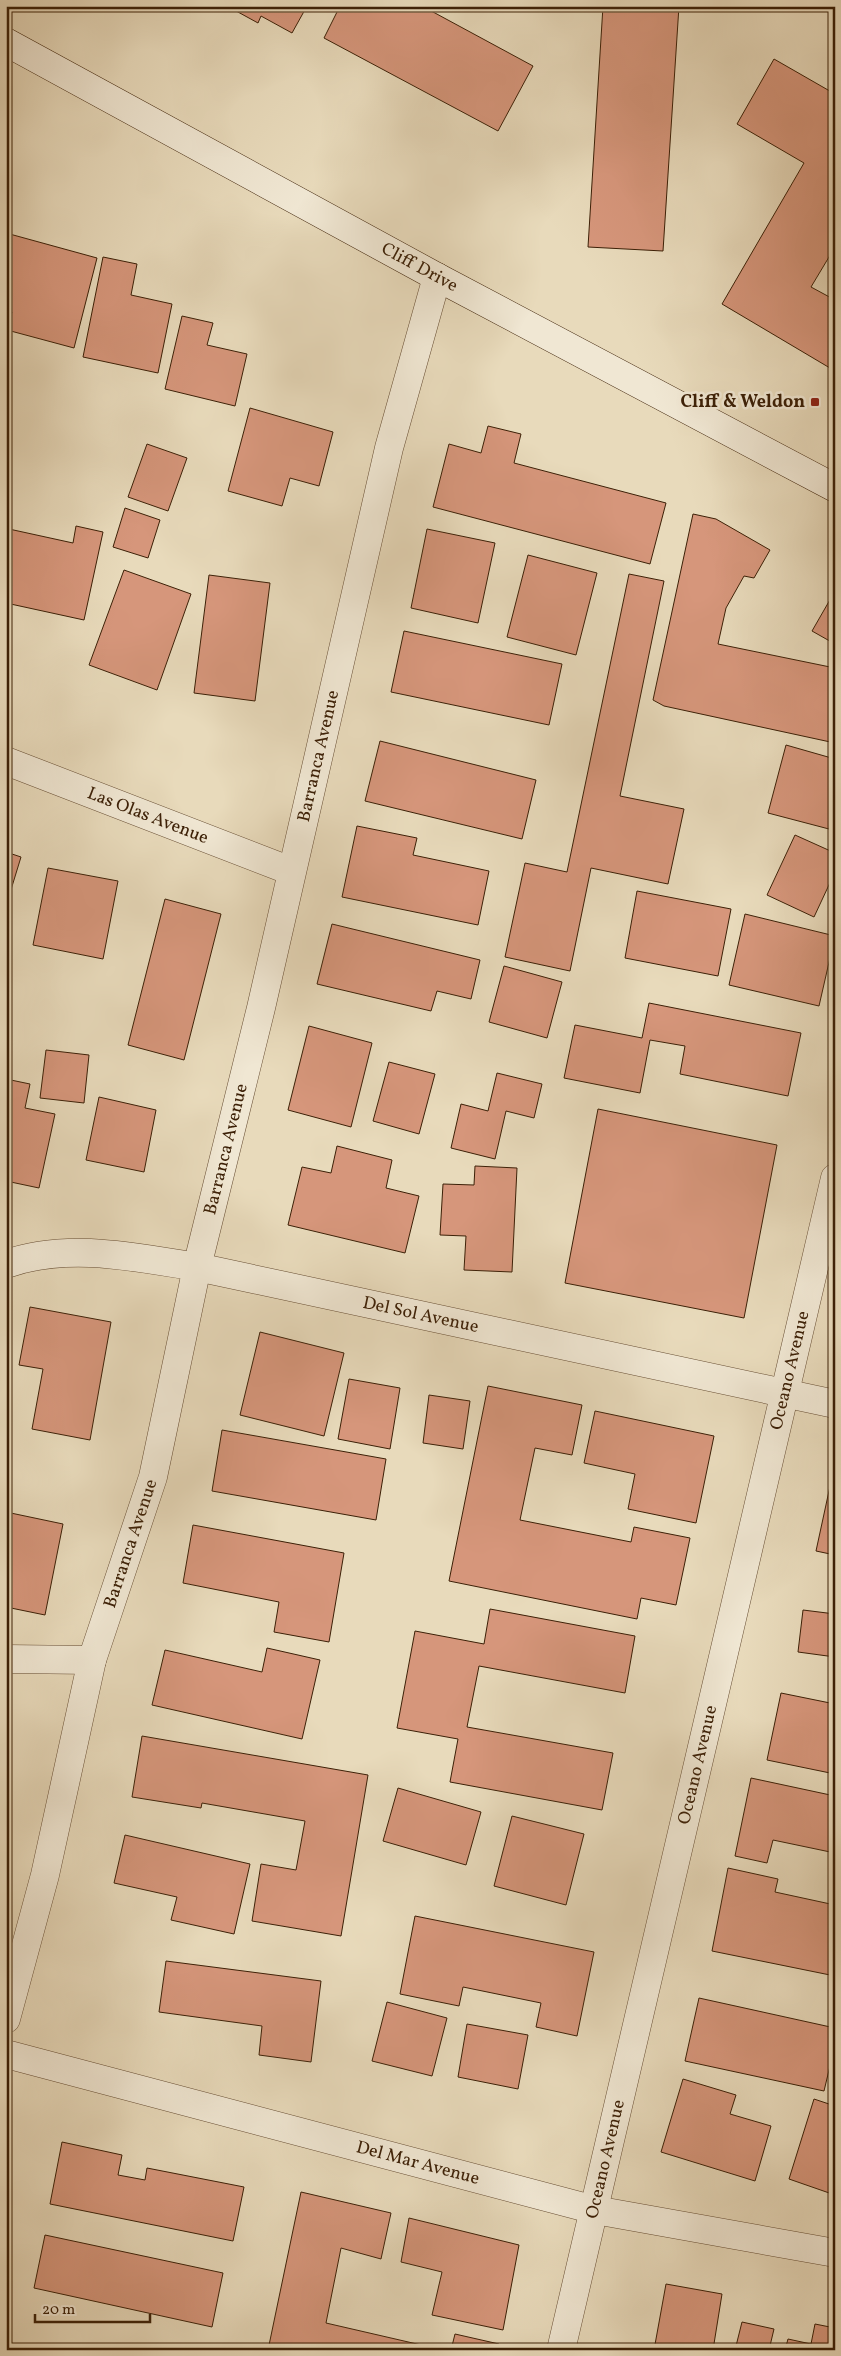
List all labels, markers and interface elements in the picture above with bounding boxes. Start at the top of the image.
street label: Cliff Drive [377,236,462,298]
place label: Cliff & Weldon [680,390,805,415]
marker: Cliff & Weldon [809,396,821,408]
street label: Barranca Avenue [291,688,346,824]
street label: Las Olas Avenue [84,781,212,850]
street label: Barranca Avenue [198,1081,254,1218]
street label: Del Sol Avenue [360,1290,481,1340]
street label: Oceano Avenue [764,1308,816,1432]
street label: Barranca Avenue [98,1476,164,1611]
street label: Oceano Avenue [672,1703,724,1827]
street label: Oceano Avenue [580,2097,632,2221]
street label: Del Mar Avenue [353,2135,482,2191]
scale bar [35,2291,150,2323]
text: 20 m [42,2300,75,2321]

